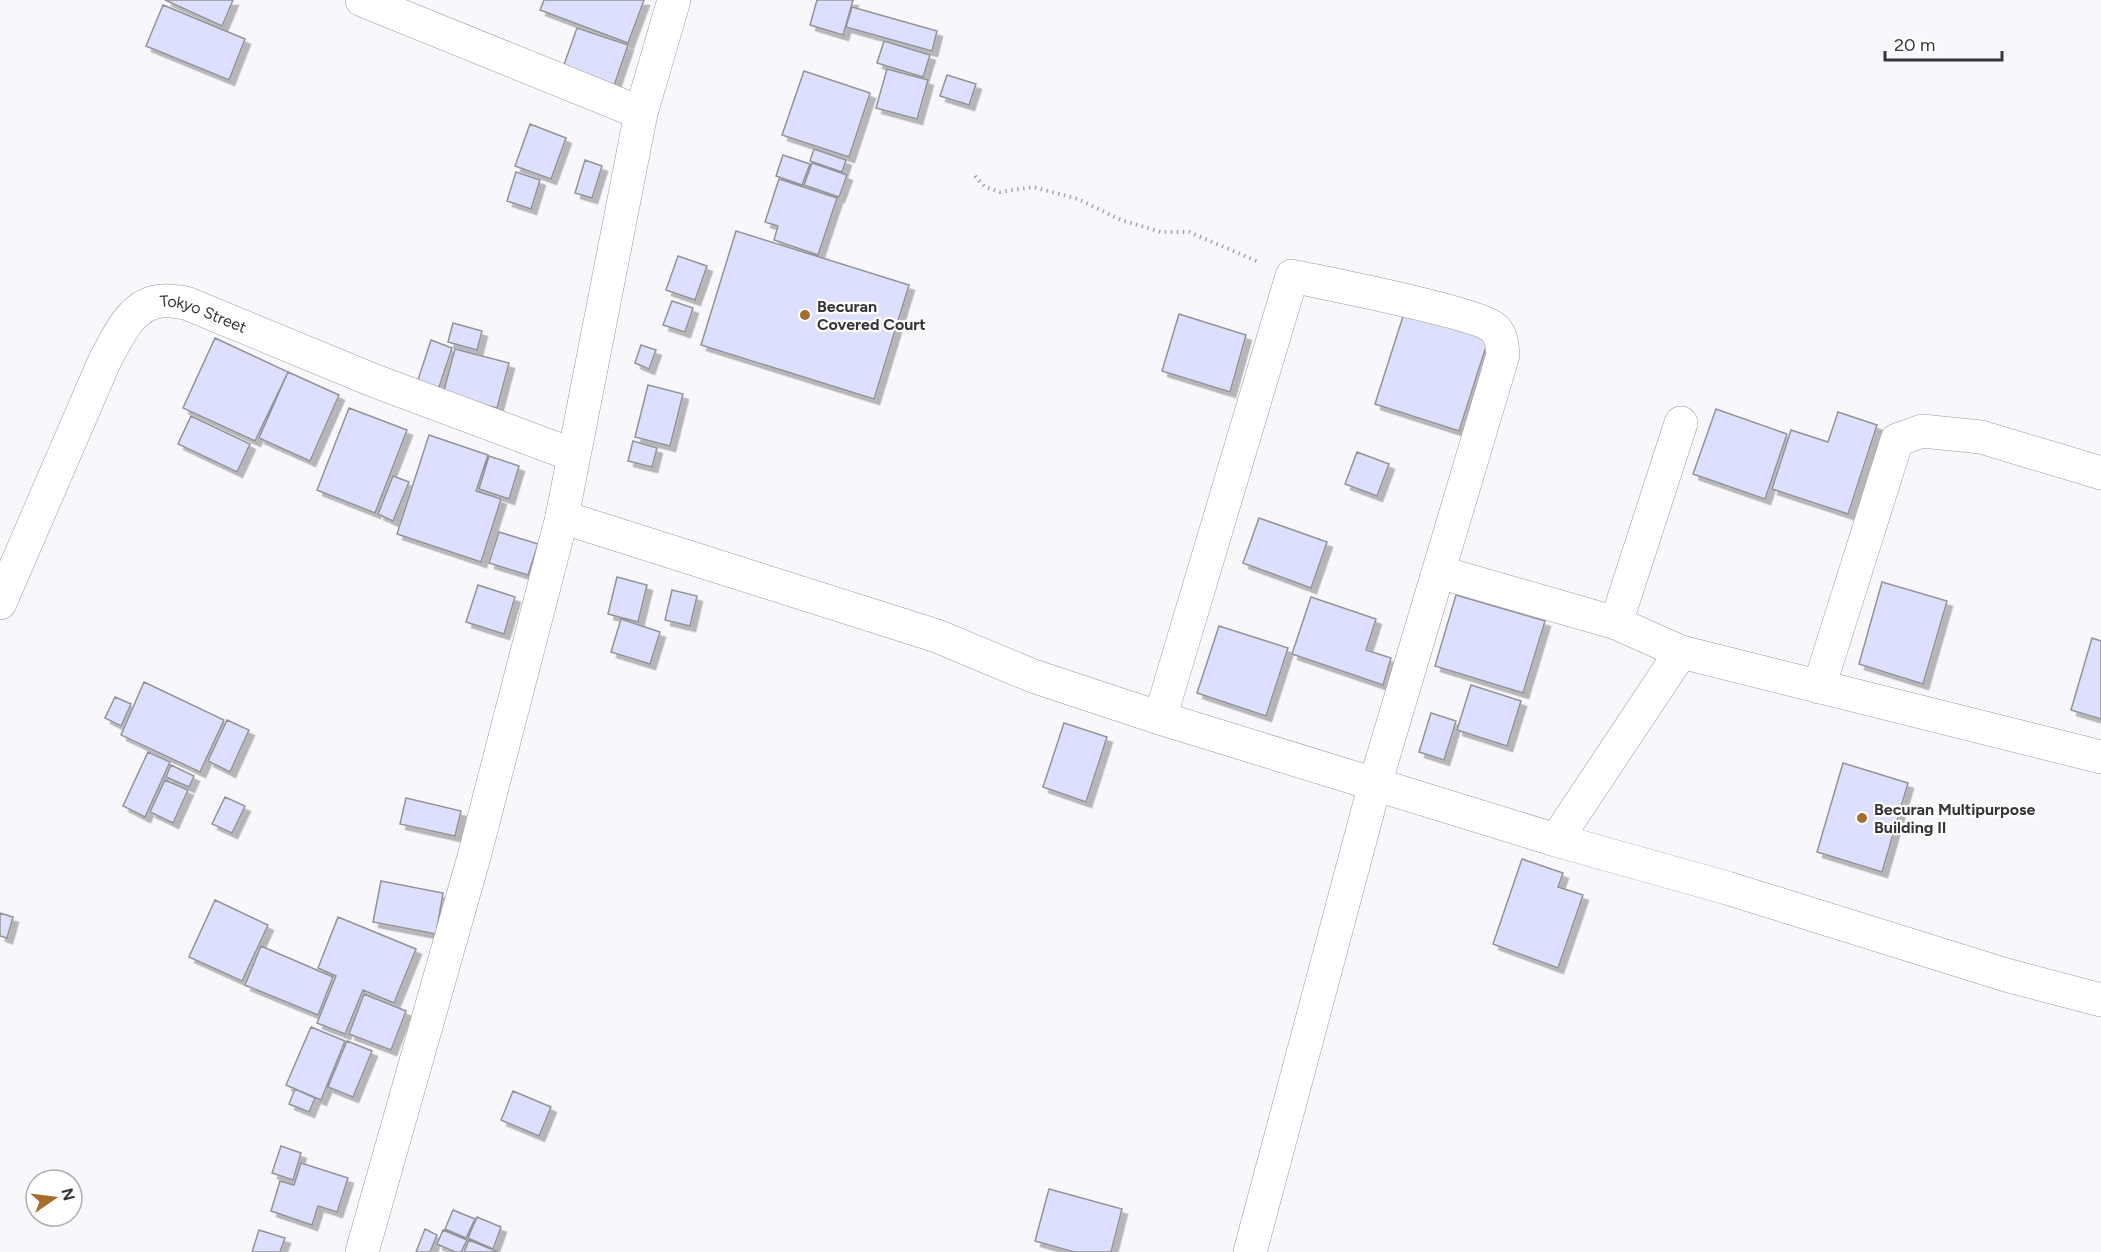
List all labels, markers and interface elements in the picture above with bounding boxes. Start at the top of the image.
scale bar [1885,24,2002,62]
text: 20 m [1894,34,1935,56]
street label: Tokyo Street [159,291,250,337]
place label: Becuran Covered Court [817,297,926,334]
marker: Becuran Covered Court [798,308,812,322]
place label: Becuran Multipurpose Building II [1874,800,2035,837]
marker: Becuran Multipurpose Building II [1855,811,1869,825]
north arrow [24,1168,84,1228]
text: N [57,1186,79,1203]

